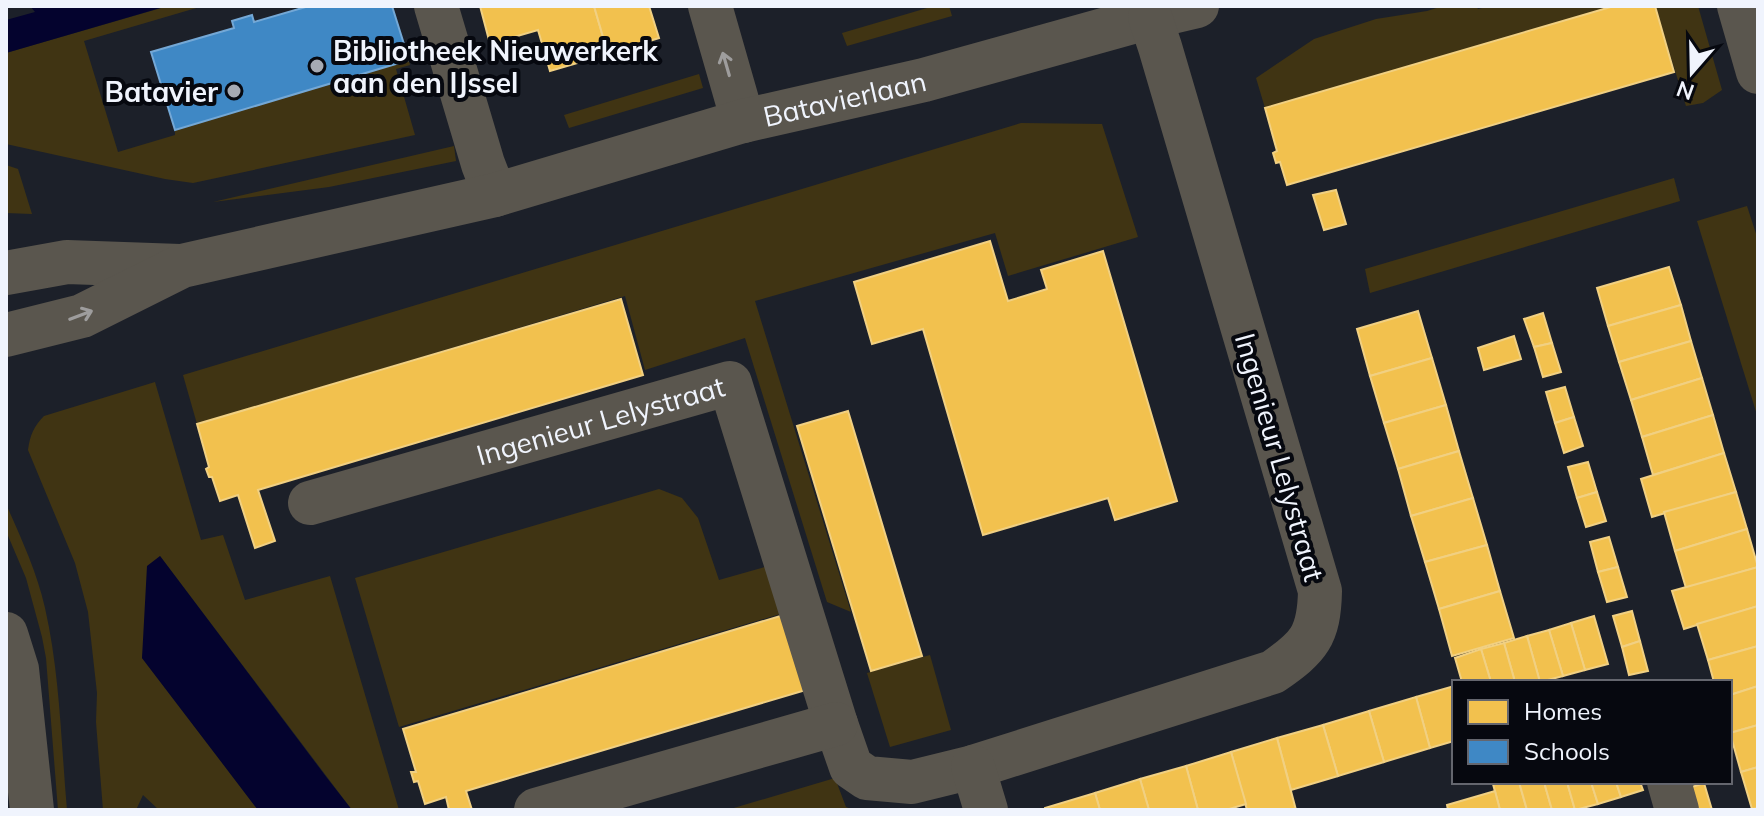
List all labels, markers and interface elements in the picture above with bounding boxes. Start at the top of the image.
north arrow [1652,32,1732,112]
place label: Bibliotheek Nieuwerkerk aan den IJssel [333,33,658,100]
one-way arrow [718,51,733,77]
marker: Bibliotheek Nieuwerkerk aan den IJssel [308,57,326,75]
street label: Batavierlaan [760,63,929,133]
place label: Batavier [105,74,218,109]
text: N [1673,75,1698,107]
marker: Batavier [225,82,243,100]
one-way arrow [68,307,93,321]
street label: Ingenieur Lelystraat [1228,329,1332,585]
street label: Ingenieur Lelystraat [472,368,729,472]
legend [1452,680,1732,784]
text: Homes [1524,696,1602,726]
text: Schools [1524,736,1610,766]

